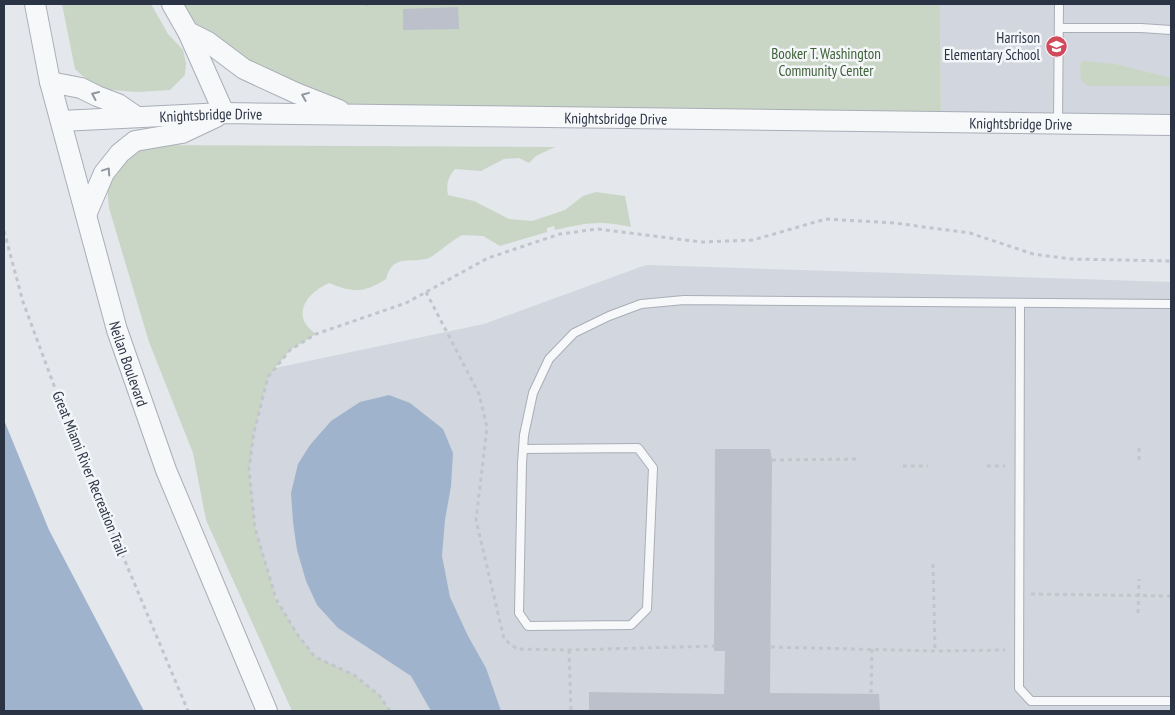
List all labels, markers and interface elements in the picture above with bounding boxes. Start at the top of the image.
place label: Harrison Elementary School [944,28,1041,64]
school or university icon: Harrison Elementary School [1044,34,1068,58]
park label: Booker T. Washington Community Center [771,44,881,80]
one-way arrow [91,90,100,101]
one-way arrow [301,92,309,102]
street label: Knightsbridge Drive [159,103,262,126]
street label: Knightsbridge Drive [564,108,667,128]
street label: Knightsbridge Drive [969,113,1072,133]
one-way arrow [100,167,110,176]
street label: Neilan Boulevard [106,319,152,409]
street label: Great Miami River Recreation Trail [48,388,132,558]

